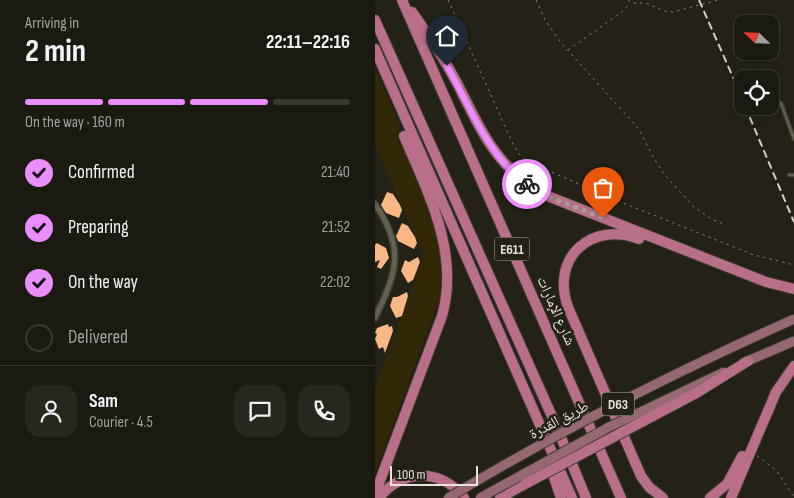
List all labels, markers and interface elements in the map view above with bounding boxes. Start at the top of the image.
text: Arriving in [25,14,79,33]
pin [426,15,468,66]
north arrow [734,15,779,60]
map controls [734,15,779,115]
icon: home [433,22,461,50]
text: 22:11–22:16 [266,31,350,54]
text: 2 min [25,32,86,71]
button: locate [734,70,779,115]
text: On the way · 160 m [25,113,125,132]
icon: check [25,159,53,187]
courier [502,159,552,209]
text: Confirmed [68,161,135,184]
text: 21:40 [321,163,350,182]
pin [582,167,624,218]
icon: bike [513,170,541,198]
icon: bag [589,174,617,202]
icon: check [25,214,53,242]
text: Preparing [68,216,129,239]
text: 21:52 [322,218,350,237]
road number: E611 [495,238,529,260]
icon: check [25,269,53,297]
text: On the way [68,271,138,294]
text: 22:02 [320,273,350,292]
street label: شارع الإمارات [532,273,580,349]
text: Delivered [68,326,128,349]
button: person [25,385,77,437]
button: chat [234,385,286,437]
button: phone [298,385,350,437]
text: Sam [89,390,118,413]
road number: D63 [602,392,634,416]
street label: طريق القدرة [526,396,592,444]
text: Courier · 4.5 [89,413,153,432]
scale bar [390,463,477,486]
text: 100 m [397,466,426,483]

